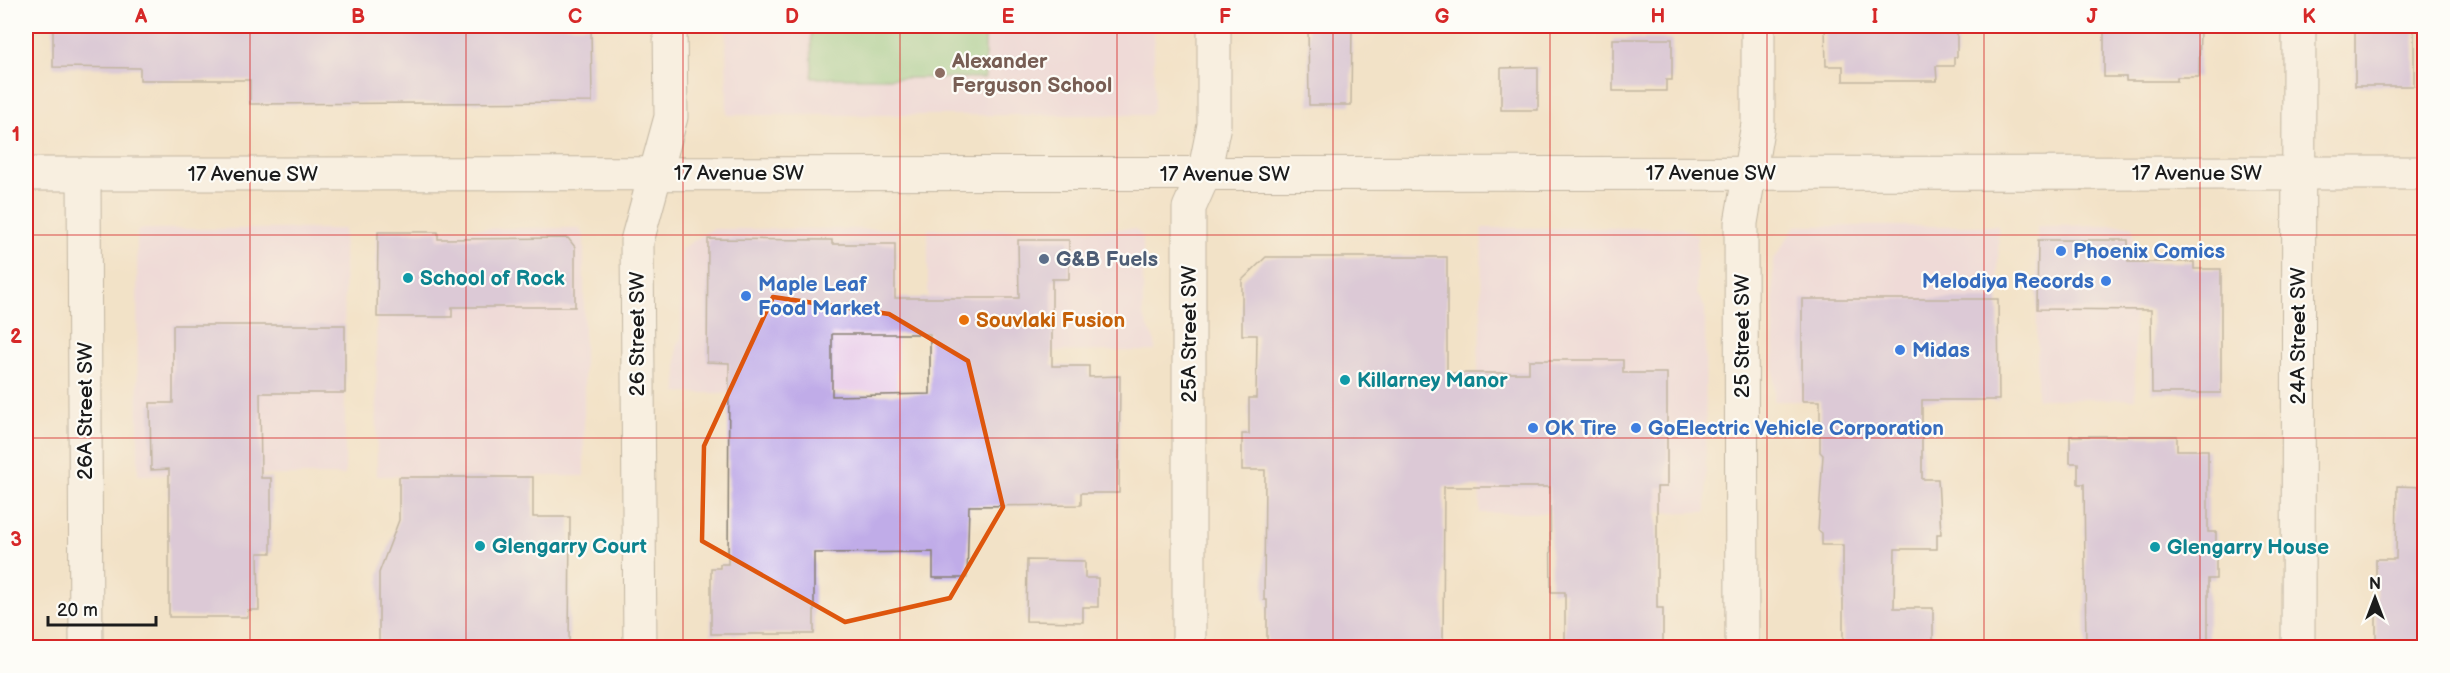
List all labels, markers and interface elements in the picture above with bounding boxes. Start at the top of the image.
text: A [134,5,148,29]
text: B [351,5,365,29]
text: C [568,5,582,29]
text: D [785,5,799,29]
text: E [1002,5,1015,29]
text: F [1219,5,1231,29]
text: G [1435,5,1450,29]
text: H [1651,5,1665,29]
text: I [1872,5,1878,29]
text: J [2087,5,2099,29]
text: K [2302,5,2316,29]
place label: Alexander Ferguson School [951,49,1112,98]
marker: Alexander Ferguson School [933,66,947,80]
text: 1 [12,123,20,147]
street label: 17 Avenue SW [674,161,804,186]
street label: 17 Avenue SW [1646,161,1776,186]
street label: 17 Avenue SW [2132,161,2262,186]
street label: 17 Avenue SW [188,162,318,187]
street label: 17 Avenue SW [1160,162,1290,187]
place label: Phoenix Comics [2073,239,2225,264]
marker: Phoenix Comics [2054,244,2068,258]
place label: G&B Fuels [1056,247,1158,272]
marker: G&B Fuels [1037,252,1051,266]
street label: 25A Street SW [1177,265,1202,403]
place label: School of Rock [420,266,565,291]
street label: 24A Street SW [2286,267,2311,405]
place label: Melodiya Records [1922,269,2094,294]
marker: School of Rock [401,271,415,285]
street label: 26 Street SW [625,271,650,397]
place label: Maple Leaf Food Market [758,272,880,321]
street label: 25 Street SW [1730,274,1755,398]
marker: Melodiya Records [2099,274,2113,288]
marker: Maple Leaf Food Market [739,289,753,303]
place label: Souvlaki Fusion [976,308,1125,333]
marker: Souvlaki Fusion [957,313,971,327]
text: 2 [10,325,22,349]
place label: Midas [1912,338,1970,363]
street label: 26A Street SW [73,342,98,480]
marker: Midas [1893,343,1907,357]
place label: Killarney Manor [1357,368,1508,393]
marker: Killarney Manor [1338,373,1352,387]
place label: OK Tire [1545,416,1617,441]
place label: GoElectric Vehicle Corporation [1648,416,1944,441]
marker: OK Tire [1526,421,1540,435]
marker: GoElectric Vehicle Corporation [1629,421,1643,435]
text: 3 [10,528,22,552]
place label: Glengarry Court [492,534,647,559]
place label: Glengarry House [2167,535,2329,560]
marker: Glengarry Court [473,539,487,553]
marker: Glengarry House [2148,540,2162,554]
north arrow [2345,568,2405,628]
text: N [2369,575,2381,594]
scale bar [48,589,156,627]
text: 20 m [57,600,98,621]

